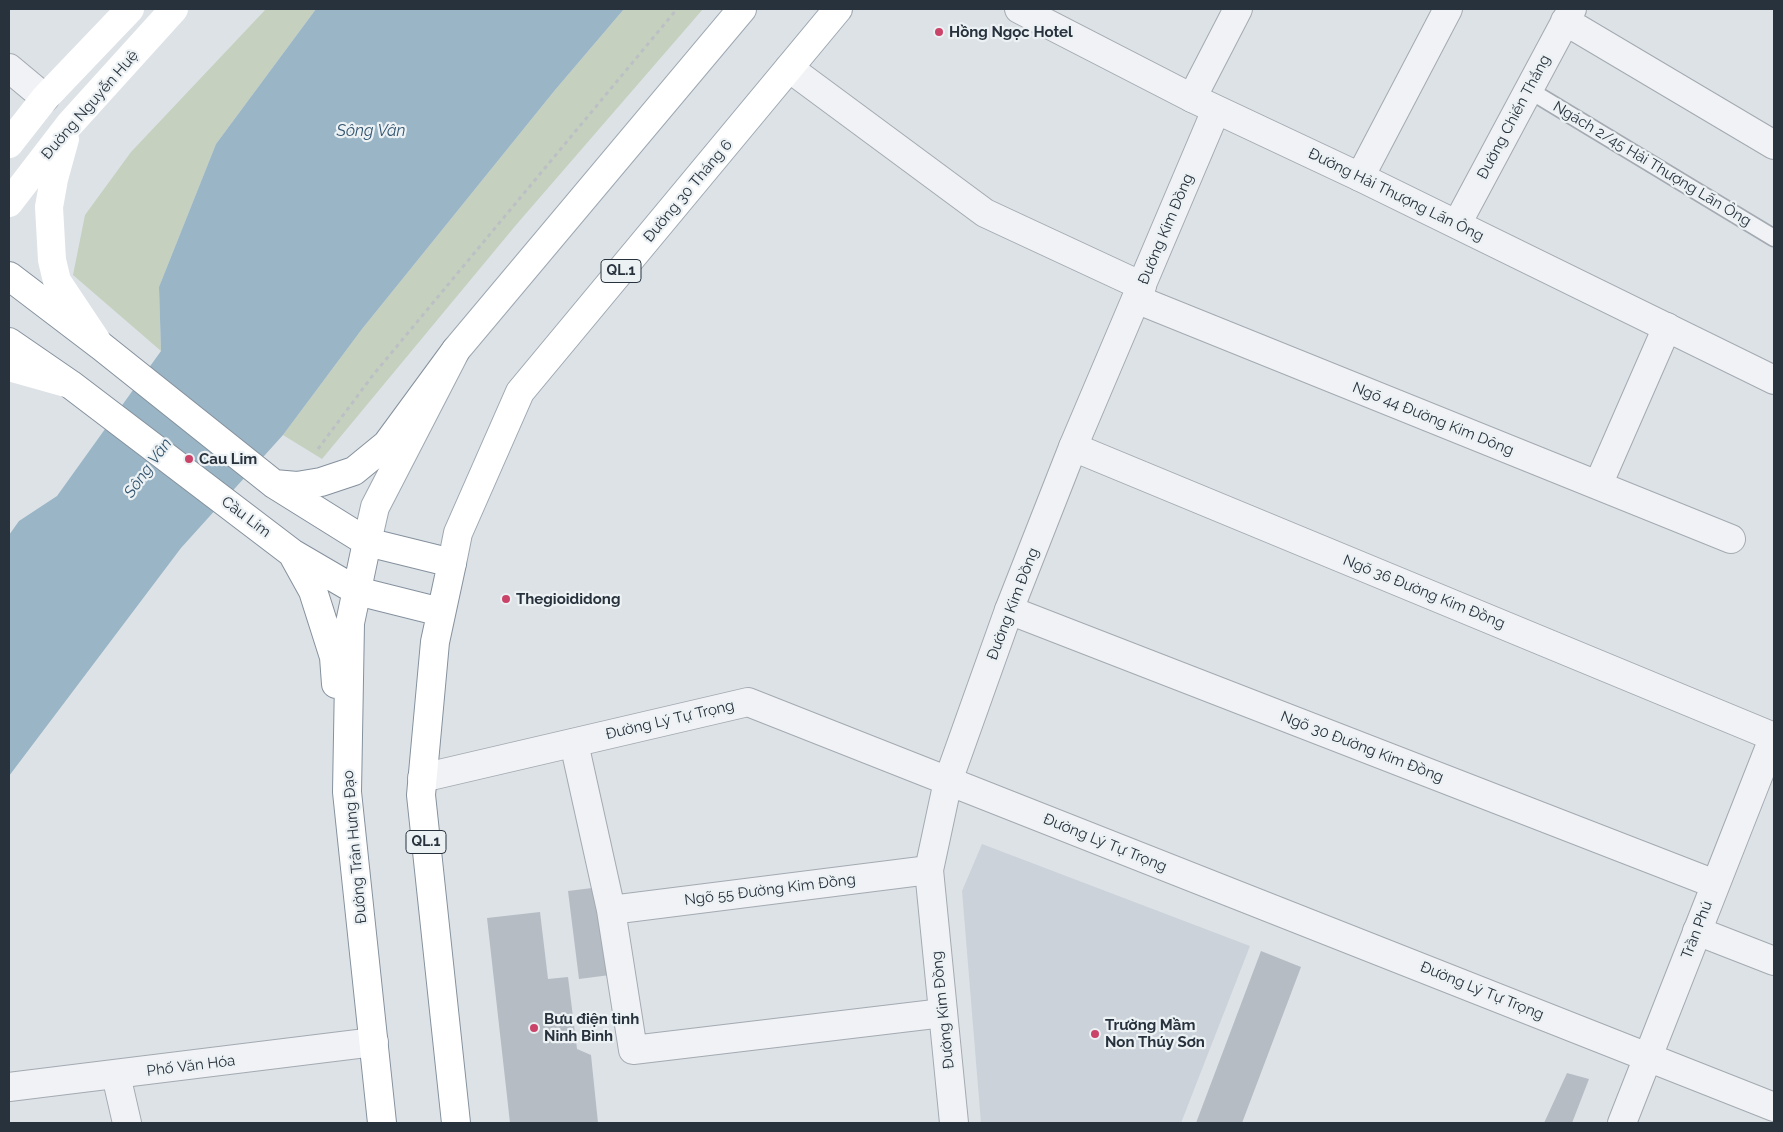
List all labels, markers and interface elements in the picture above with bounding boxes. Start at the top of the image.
place label: Hồng Ngọc Hotel [949,23,1073,41]
marker: Hồng Ngọc Hotel [933,26,945,38]
street label: Đuờng Nguyễn Huệ [38,47,142,163]
street label: Đường Chiến Thắng [1474,52,1554,182]
street label: Ngách 2/45 Hải Thượng Lãn Ông [1550,98,1754,230]
water label: Sông Vân [337,121,405,141]
street label: Đường 30 Tháng 6 [640,136,736,246]
street label: Đường Hải Thượng Lãn Ông [1305,145,1487,245]
street label: Đường Kim Đồng [1135,171,1197,287]
road number: QL.1 [601,260,641,282]
street label: Ngõ 44 Đường Kim Dông [1350,378,1516,460]
water label: Sông Vân [120,434,176,502]
place label: Cau Lim [199,450,257,468]
marker: Cau Lim [183,453,195,465]
street label: Cầu Lim [218,493,274,541]
street label: Đường Kim Đồng [983,545,1043,663]
street label: Ngõ 36 Đường Kim Đồng [1340,551,1508,633]
place label: Thegioididong [516,590,620,608]
marker: Thegioididong [500,593,512,605]
street label: Đường Lý Tự Trọng [604,696,736,744]
street label: Ngõ 30 Đường Kim Đồng [1278,708,1446,786]
street label: Đường Trân Hưng Đạo [339,770,371,924]
street label: Đường Lý Tự Trọng [1041,810,1169,876]
road number: QL.1 [406,830,446,854]
street label: Ngõ 55 Đường Kim Đồng [683,871,857,909]
street label: Trần Phú [1678,898,1716,962]
street label: Đường Kim Đồng [928,950,958,1070]
street label: Đường Lý Tự Trọng [1418,958,1546,1024]
place label: Bưu điện tỉnh Ninh Bình [544,1010,639,1045]
place label: Trường Mầm Non Thúy Sơn [1105,1016,1205,1051]
marker: Bưu điện tỉnh Ninh Bình [528,1022,540,1034]
marker: Trường Mầm Non Thúy Sơn [1089,1028,1101,1040]
street label: Phố Văn Hóa [146,1052,236,1080]

